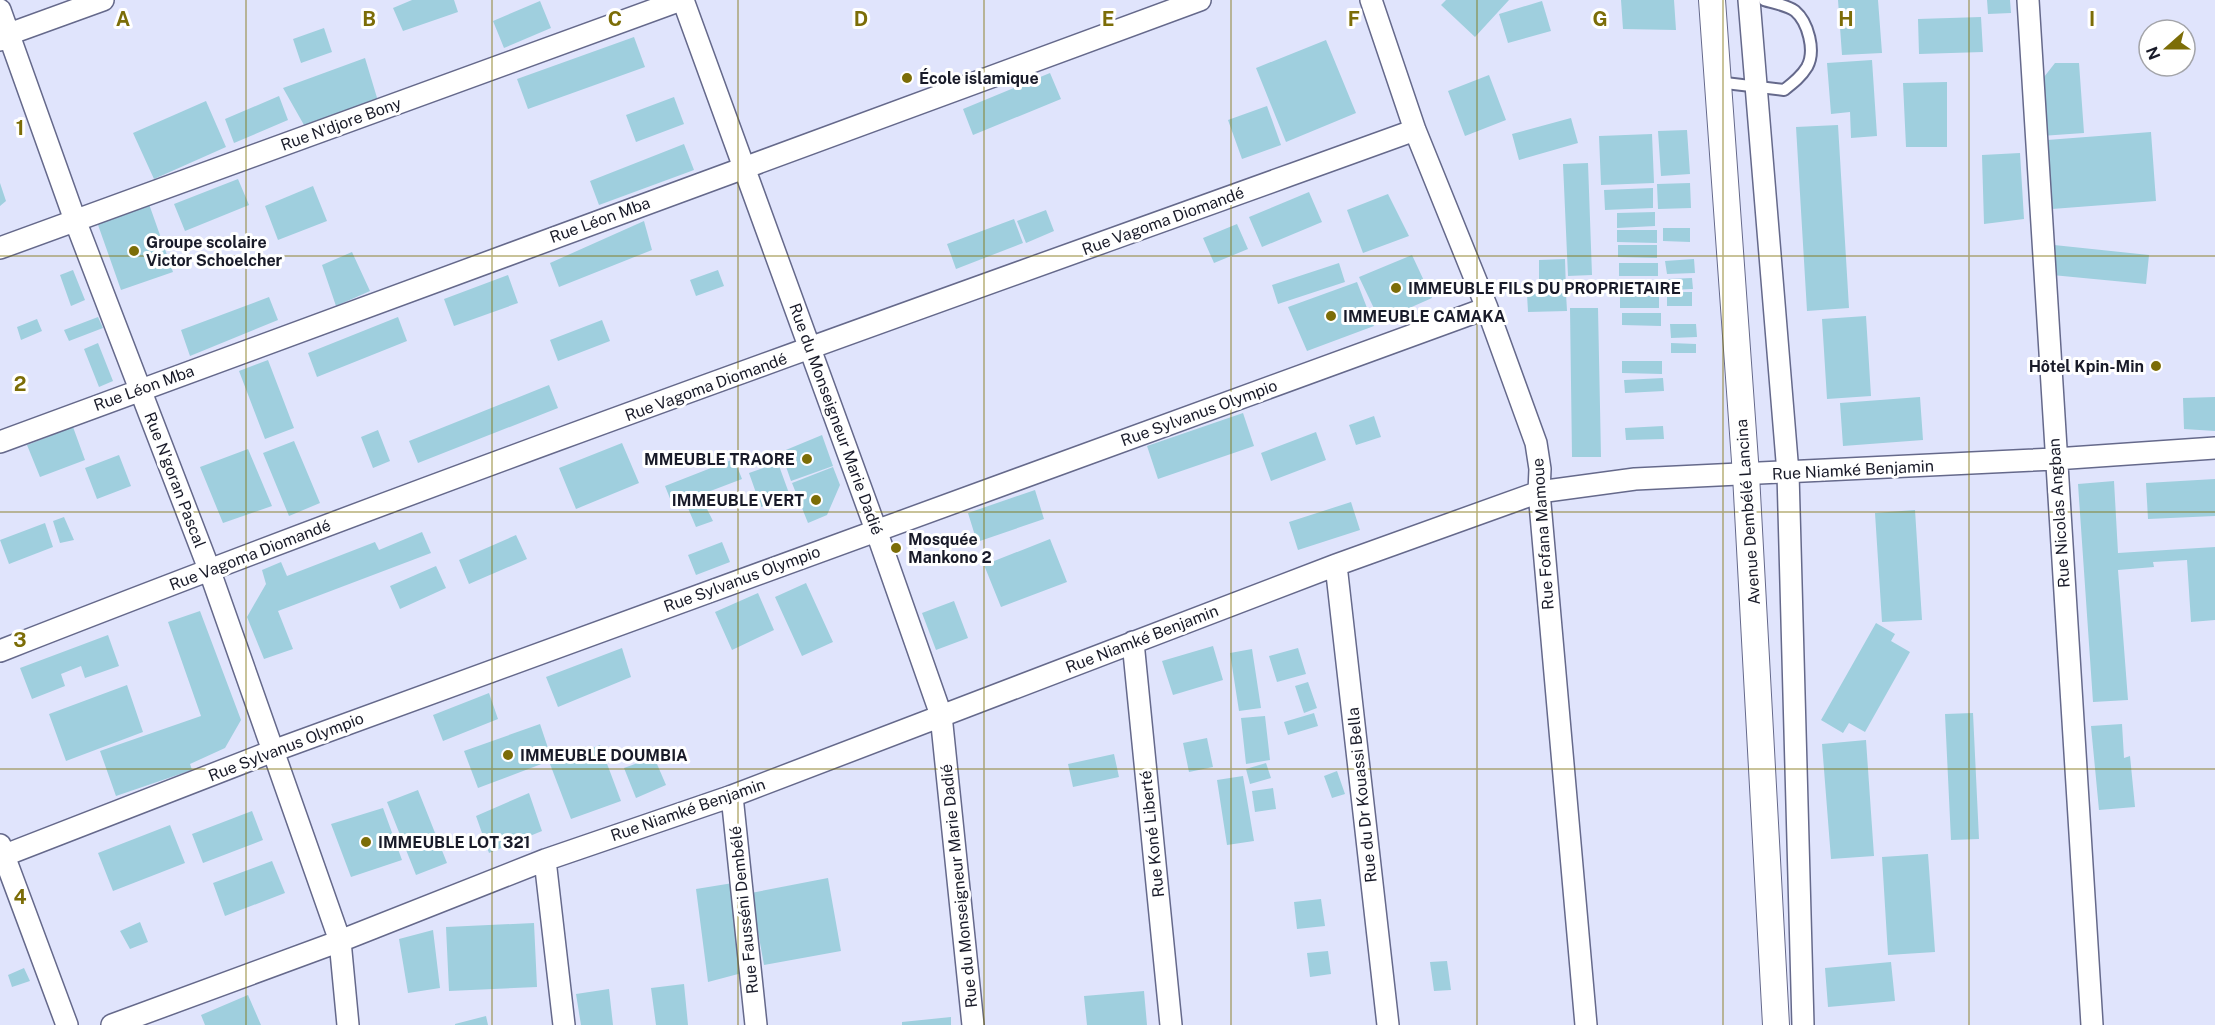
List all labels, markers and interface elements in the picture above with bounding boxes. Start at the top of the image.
text: A [116,7,130,31]
text: B [362,7,376,31]
text: C [608,7,622,31]
text: D [854,7,868,31]
text: E [1102,7,1114,31]
text: F [1348,7,1360,31]
text: G [1592,7,1608,31]
text: H [1838,7,1854,31]
text: I [2089,7,2095,31]
north arrow [2137,18,2197,78]
text: N [2142,44,2165,62]
place label: École islamique [919,68,1039,88]
marker: École islamique [900,71,914,85]
street label: Rue N'djore Bony [278,93,404,155]
text: 1 [16,116,24,140]
street label: Rue Vagoma Diomandé [1079,183,1247,259]
street label: Rue Léon Mba [547,193,653,247]
place label: Groupe scolaire Victor Schoelcher [146,233,283,270]
marker: Groupe scolaire Victor Schoelcher [127,244,141,258]
place label: IMMEUBLE FILS DU PROPRIETAIRE [1408,279,1681,298]
marker: IMMEUBLE FILS DU PROPRIETAIRE [1389,281,1403,295]
street label: Rue du Monseigneur Marie Dadié [785,301,887,537]
place label: IMMEUBLE CAMAKA [1343,307,1506,326]
marker: IMMEUBLE CAMAKA [1324,309,1338,323]
street label: Rue Vagoma Diomandé [622,349,790,425]
place label: Hôtel Kpin-Min [2029,357,2144,376]
marker: Hôtel Kpin-Min [2149,359,2163,373]
street label: Rue Léon Mba [91,361,197,415]
text: 2 [14,372,26,396]
street label: Rue Sylvanus Olympio [1118,376,1280,450]
street label: Rue N'goran Pascal [140,409,210,551]
street label: Avenue Dembélé Lancina [1732,418,1764,606]
street label: Rue Nicolas Angban [2044,437,2074,589]
place label: MMEUBLE TRAORE [644,450,795,469]
marker: MMEUBLE TRAORE [800,452,814,466]
street label: Rue Niamké Benjamin [1771,456,1935,484]
street label: Rue Fofana Mamoue [1528,457,1558,611]
place label: IMMEUBLE VERT [672,491,804,510]
marker: IMMEUBLE VERT [809,493,823,507]
street label: Rue Vagoma Diomandé [167,515,333,595]
place label: Mosquée Mankono 2 [908,530,992,567]
marker: Mosquée Mankono 2 [889,541,903,555]
street label: Rue Sylvanus Olympio [661,542,823,616]
street label: Rue Niamké Benjamin [1063,601,1221,677]
text: 3 [13,628,27,652]
street label: Rue du Dr Kouassi Bella [1343,706,1381,884]
street label: Rue Sylvanus Olympio [206,709,366,785]
place label: IMMEUBLE DOUMBIA [520,746,688,765]
marker: IMMEUBLE DOUMBIA [501,748,515,762]
street label: Rue du Monseigneur Marie Dadié [937,763,981,1009]
street label: Rue Koné Liberté [1136,770,1168,898]
street label: Rue Niamké Benjamin [608,775,768,845]
street label: Rue Fausséni Dembélé [726,825,762,995]
place label: IMMEUBLE LOT 321 [378,833,530,852]
marker: IMMEUBLE LOT 321 [359,835,373,849]
text: 4 [13,885,27,909]

